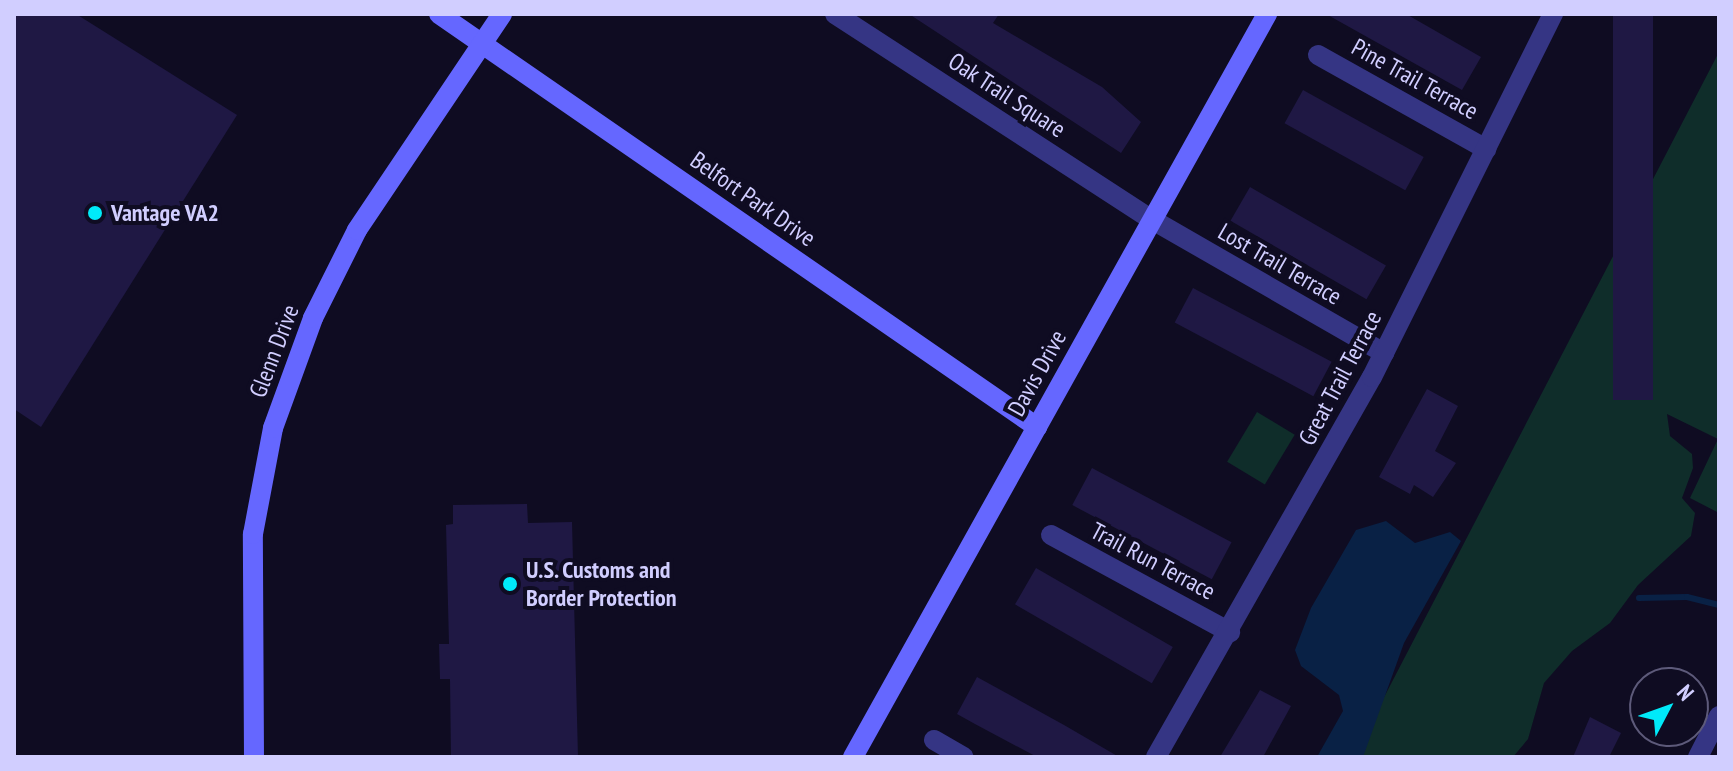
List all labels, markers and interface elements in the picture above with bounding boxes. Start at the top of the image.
street label: Pine Trail Terrace [1346,32,1484,126]
street label: Oak Trail Square [943,46,1071,144]
street label: Belfort Park Drive [685,145,821,253]
place label: Vantage VA2 [111,199,219,227]
marker: Vantage VA2 [86,204,104,222]
street label: Lost Trail Terrace [1213,217,1347,311]
street label: Glenn Drive [243,301,305,401]
street label: Great Trail Terrace [1292,305,1388,451]
street label: Davis Drive [1002,325,1072,421]
street label: Trail Run Terrace [1086,516,1220,606]
place label: U.S. Customs and Border Protection [526,556,676,612]
marker: U.S. Customs and Border Protection [501,575,519,593]
north arrow [1629,667,1709,747]
text: N [1671,679,1700,706]

